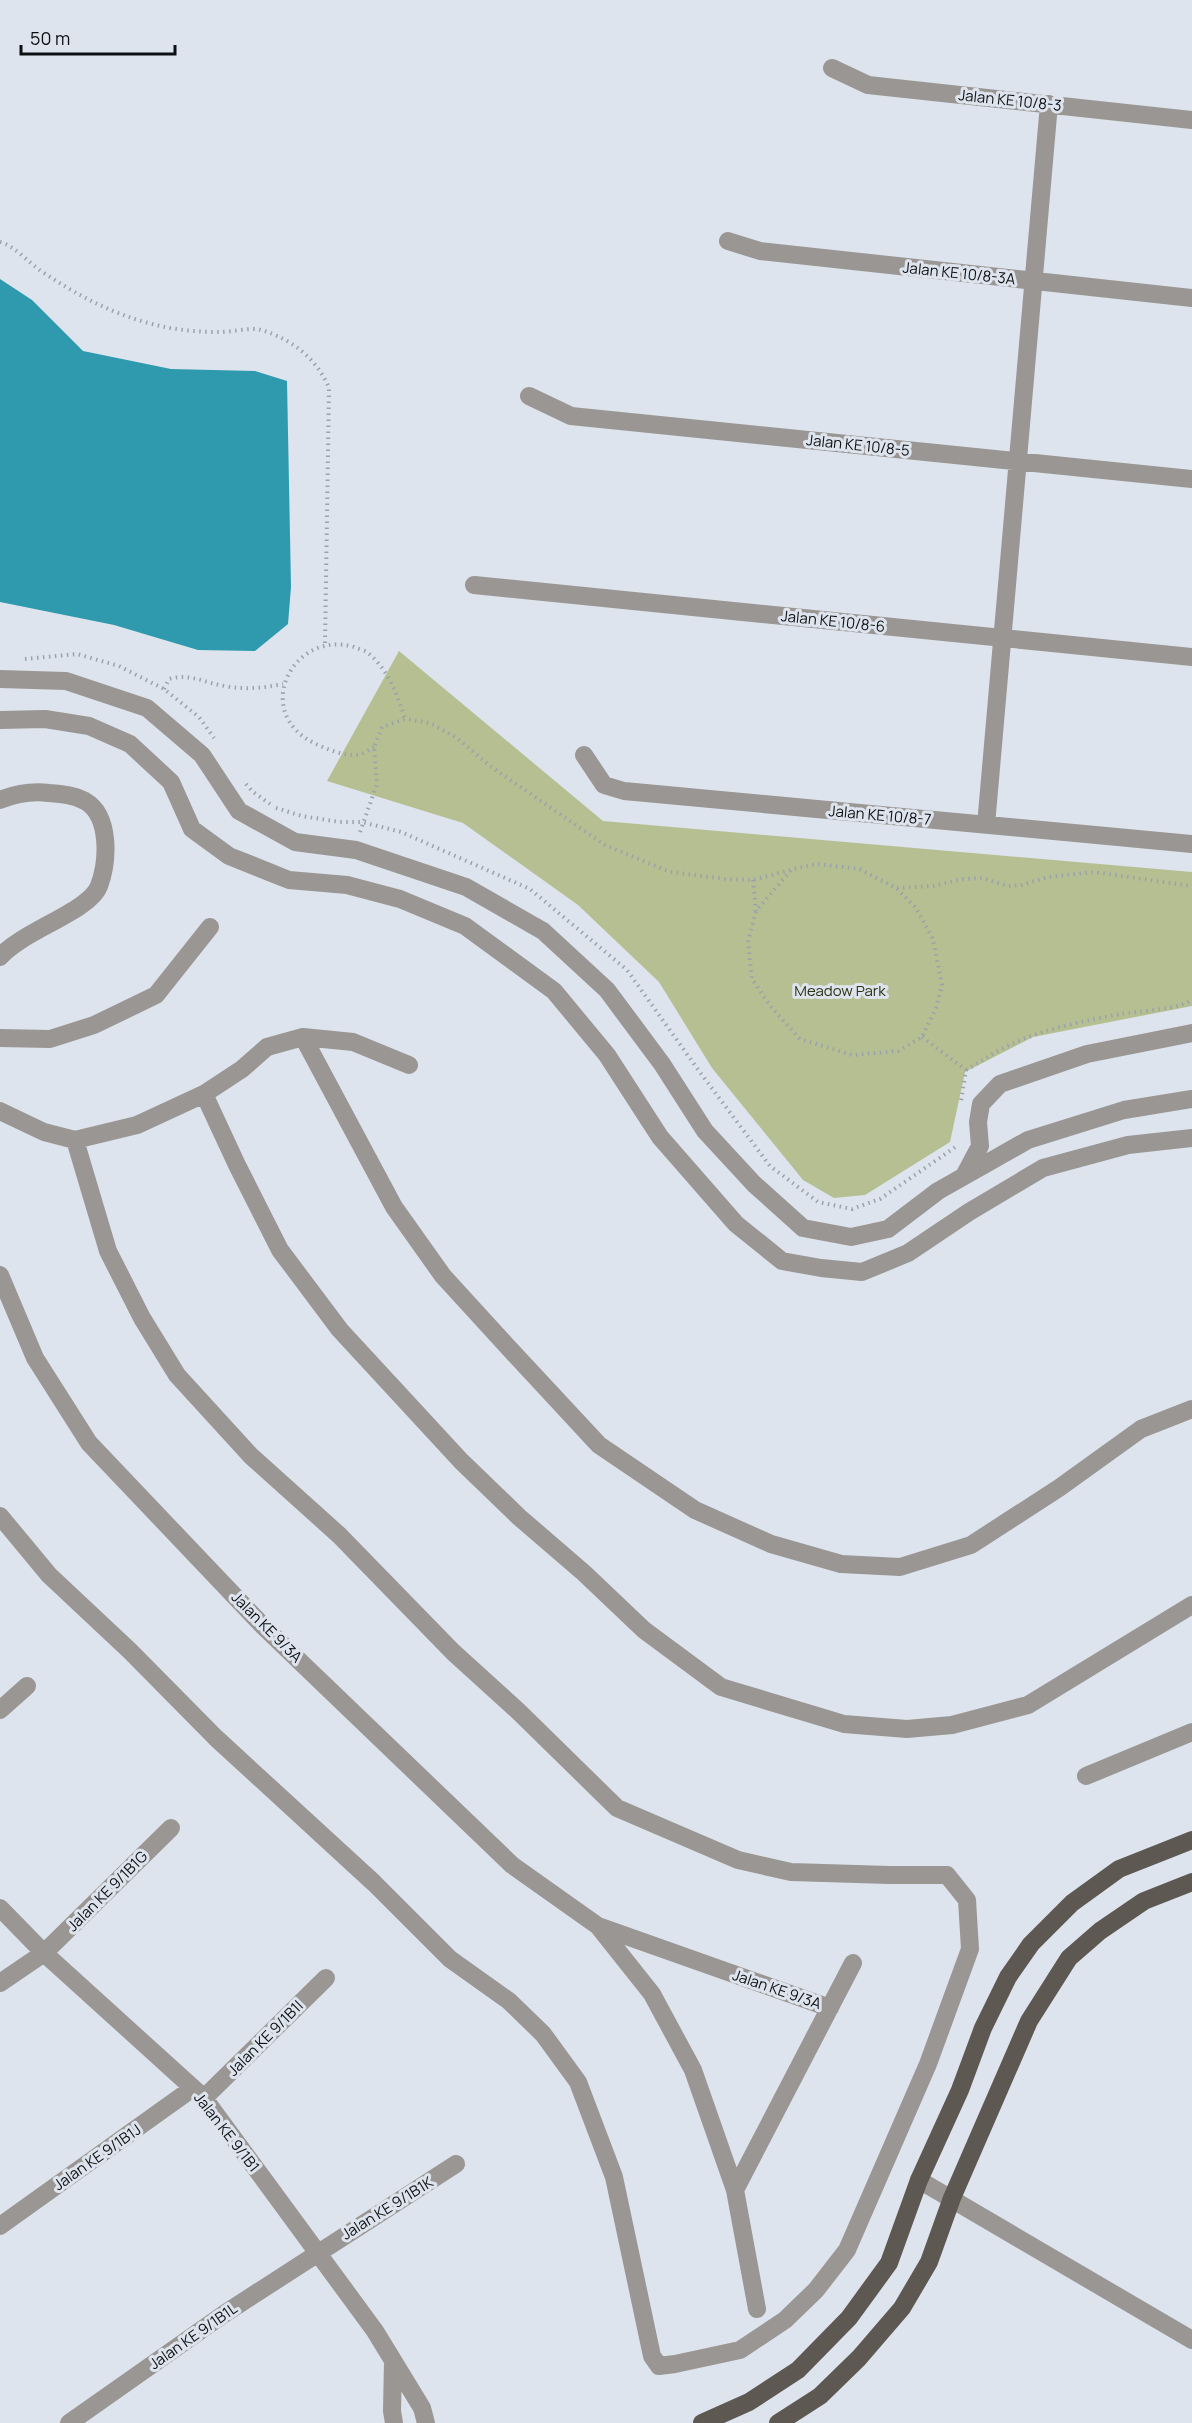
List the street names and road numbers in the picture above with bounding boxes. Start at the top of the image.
street label: Jalan KE 10/8-3 [957,84,1063,116]
street label: Jalan KE 10/8-3A [902,257,1017,289]
street label: Jalan KE 10/8-5 [805,429,911,461]
street label: Jalan KE 10/8-6 [780,605,886,637]
street label: Jalan KE 10/8-7 [828,800,932,830]
street label: Jalan KE 9/3A [227,1587,307,1667]
street label: Jalan KE 9/1B1G [62,1846,152,1936]
street label: Jalan KE 9/3A [730,1964,825,2014]
street label: Jalan KE 9/1B1I [223,1996,307,2080]
street label: Jalan KE 9/1B1 [189,2088,265,2176]
street label: Jalan KE 9/1B1J [49,2119,145,2195]
street label: Jalan KE 9/1B1K [337,2171,437,2245]
street label: Jalan KE 9/1B1L [145,2298,242,2374]

